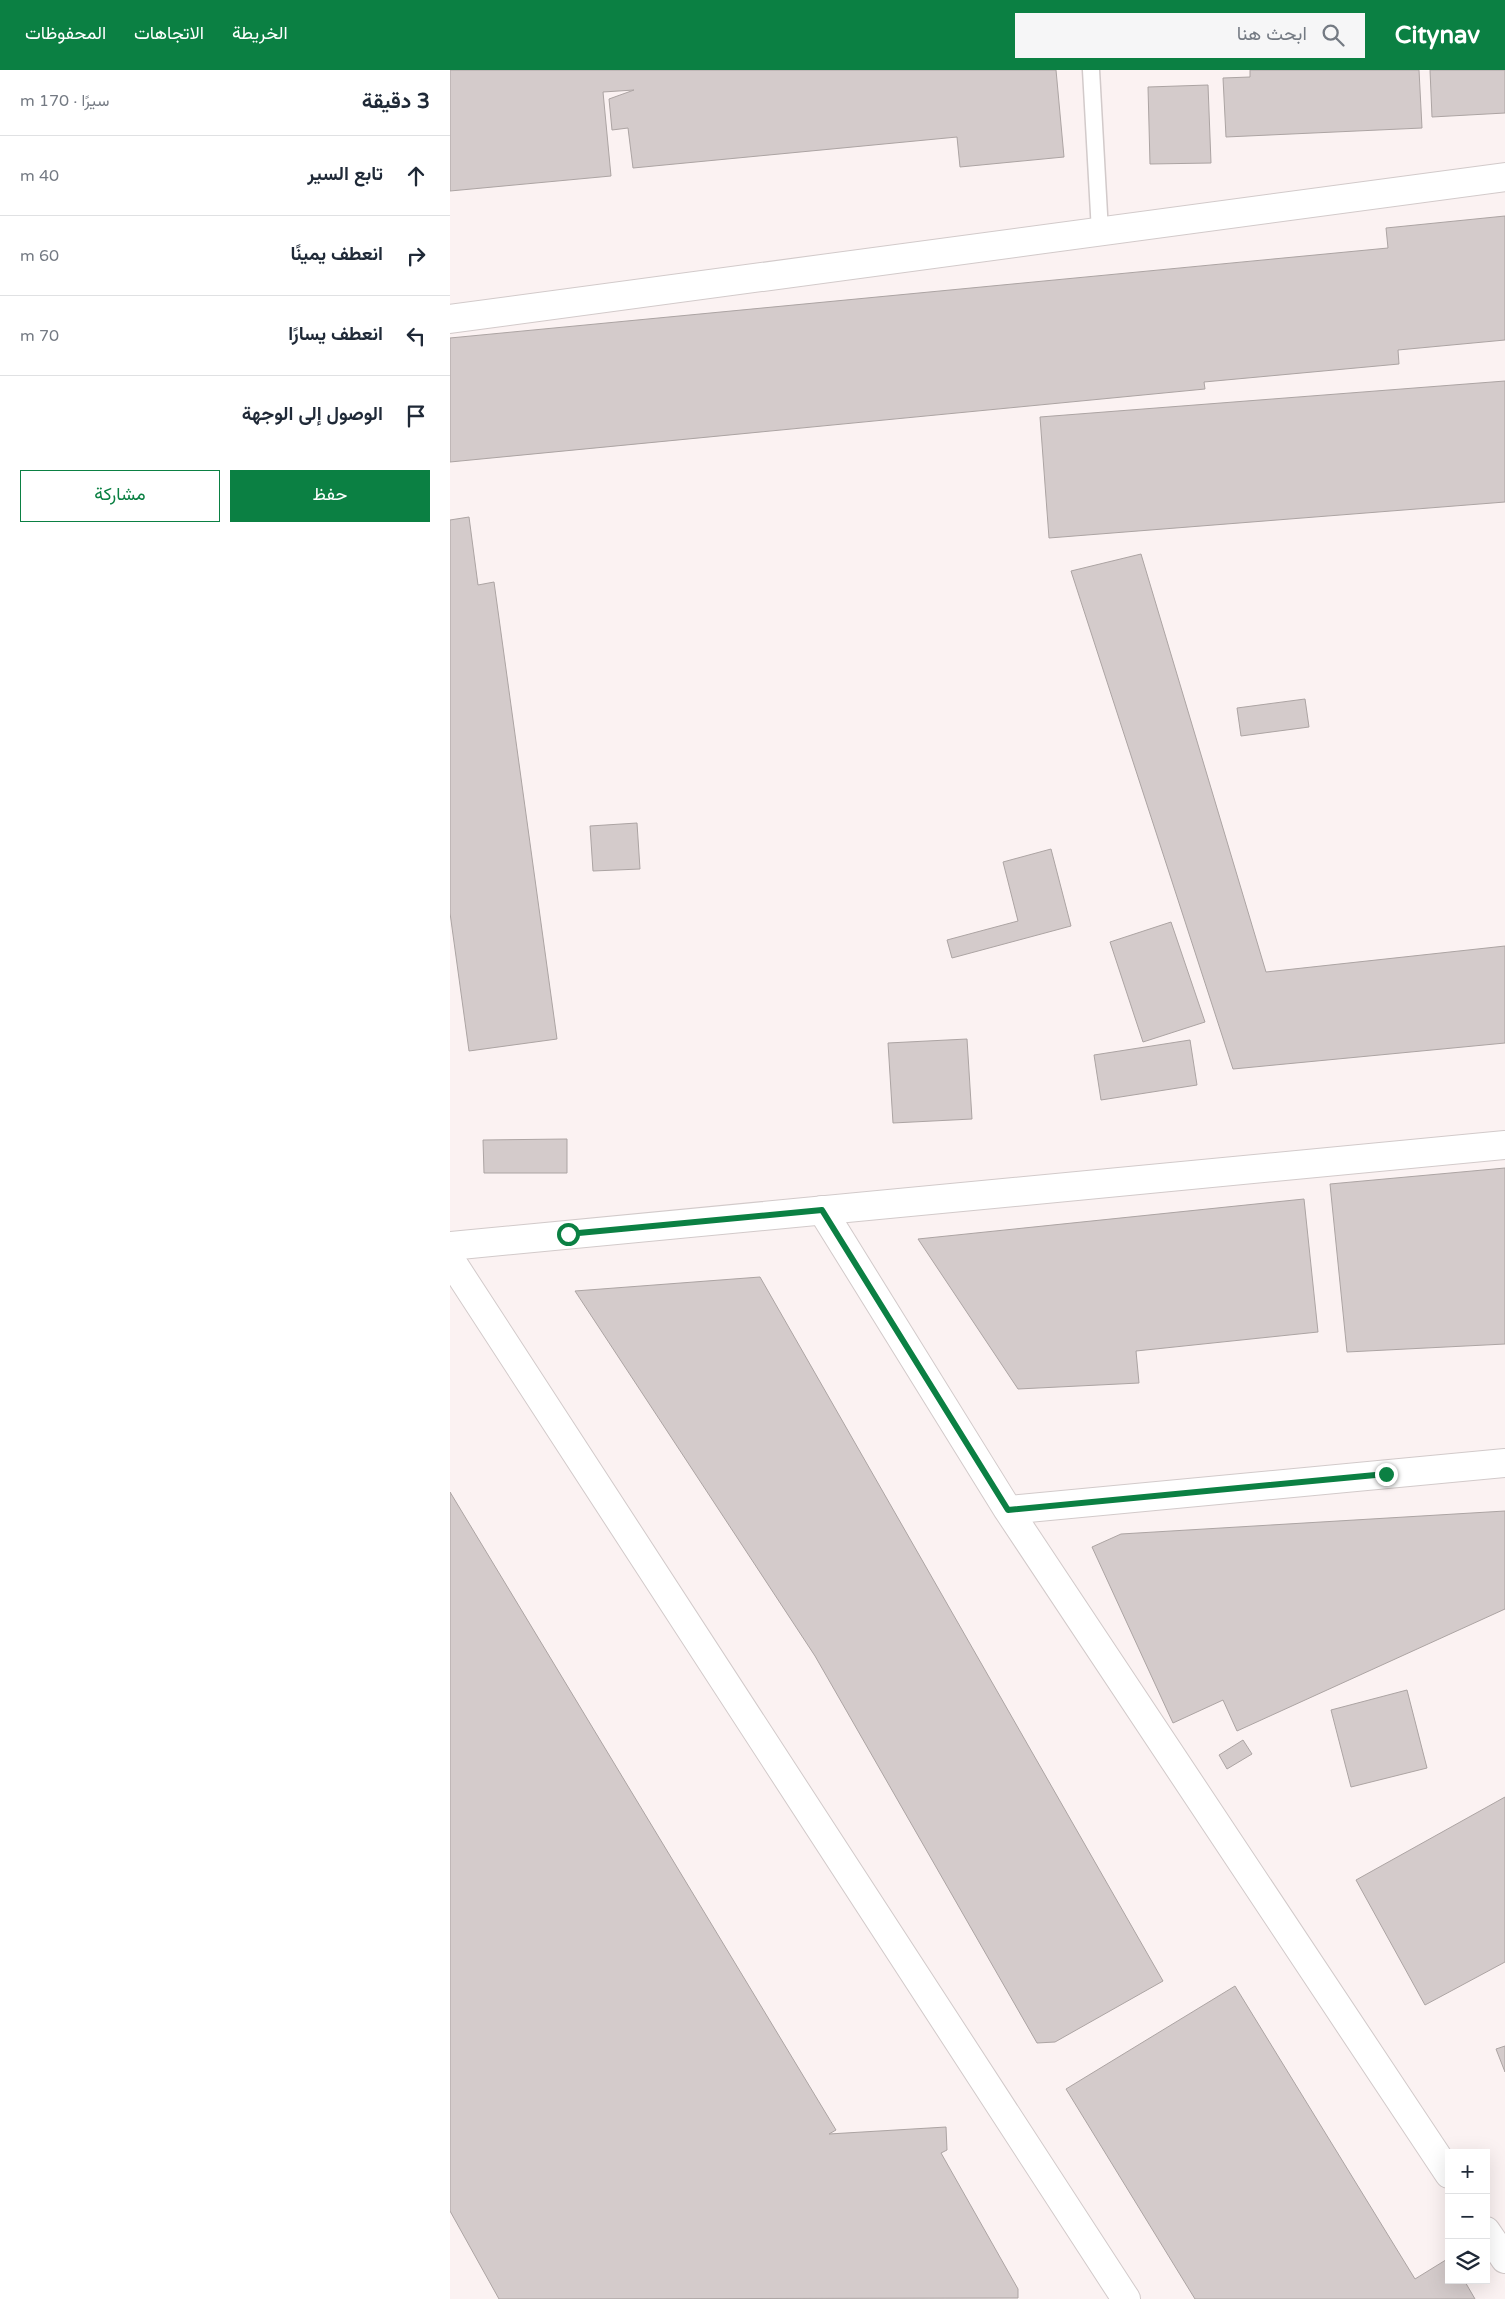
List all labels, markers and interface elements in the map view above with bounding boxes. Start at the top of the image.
search box [1015,13,1365,58]
icon: search [1319,21,1347,49]
text: Citynav [1395,21,1480,50]
text: المحفوظات [25,22,106,44]
text: الاتجاهات [134,22,204,44]
text: الخريطة [232,22,288,44]
text: ابحث هنا [1237,23,1307,45]
text: 3 دقيقة [362,89,430,114]
text: سيرًا · 170 m [20,91,109,111]
icon: ahead [402,162,430,190]
text: تابع السير [307,163,383,185]
text: 40 m [20,166,59,186]
icon: right [402,242,430,270]
text: انعطف يمينًا [290,243,383,265]
text: 60 m [20,246,59,266]
icon: left [402,322,430,350]
text: انعطف يسارًا [288,323,383,345]
text: 70 m [20,326,59,346]
icon: arrive [402,402,430,430]
text: الوصول إلى الوجهة [242,403,383,425]
button: مشاركة [20,470,220,522]
button: حفظ [230,470,430,522]
route start [557,1223,580,1246]
route end [1375,1463,1398,1486]
map controls [1445,2149,1490,2284]
button: + [1445,2149,1490,2194]
button: − [1445,2194,1490,2239]
button: layers [1445,2239,1490,2284]

